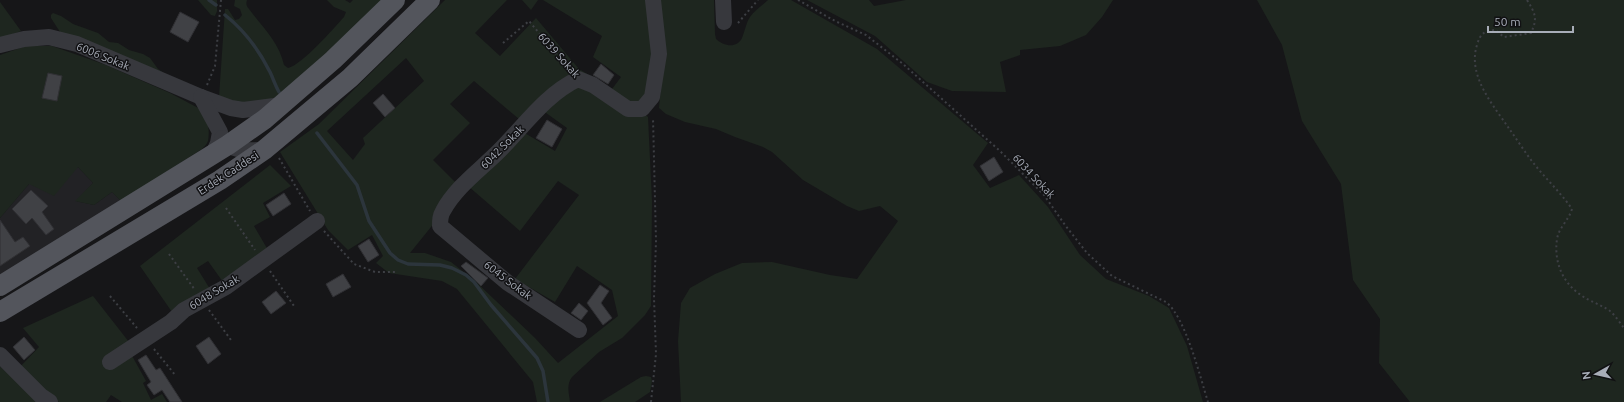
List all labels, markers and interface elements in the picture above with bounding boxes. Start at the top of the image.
scale bar [1488,8,1573,34]
text: 50 m [1494,15,1521,28]
street label: 6039 Sokak [536,30,583,80]
street label: 6006 Sokak [75,40,132,72]
street label: 6042 Sokak [478,123,526,171]
street label: Erdek Caddesi [195,149,261,197]
street label: 6034 Sokak [1010,151,1058,201]
street label: 6045 Sokak [482,258,534,302]
street label: 6048 Sokak [187,272,242,312]
north arrow [1576,354,1616,394]
text: N [1580,370,1593,380]

